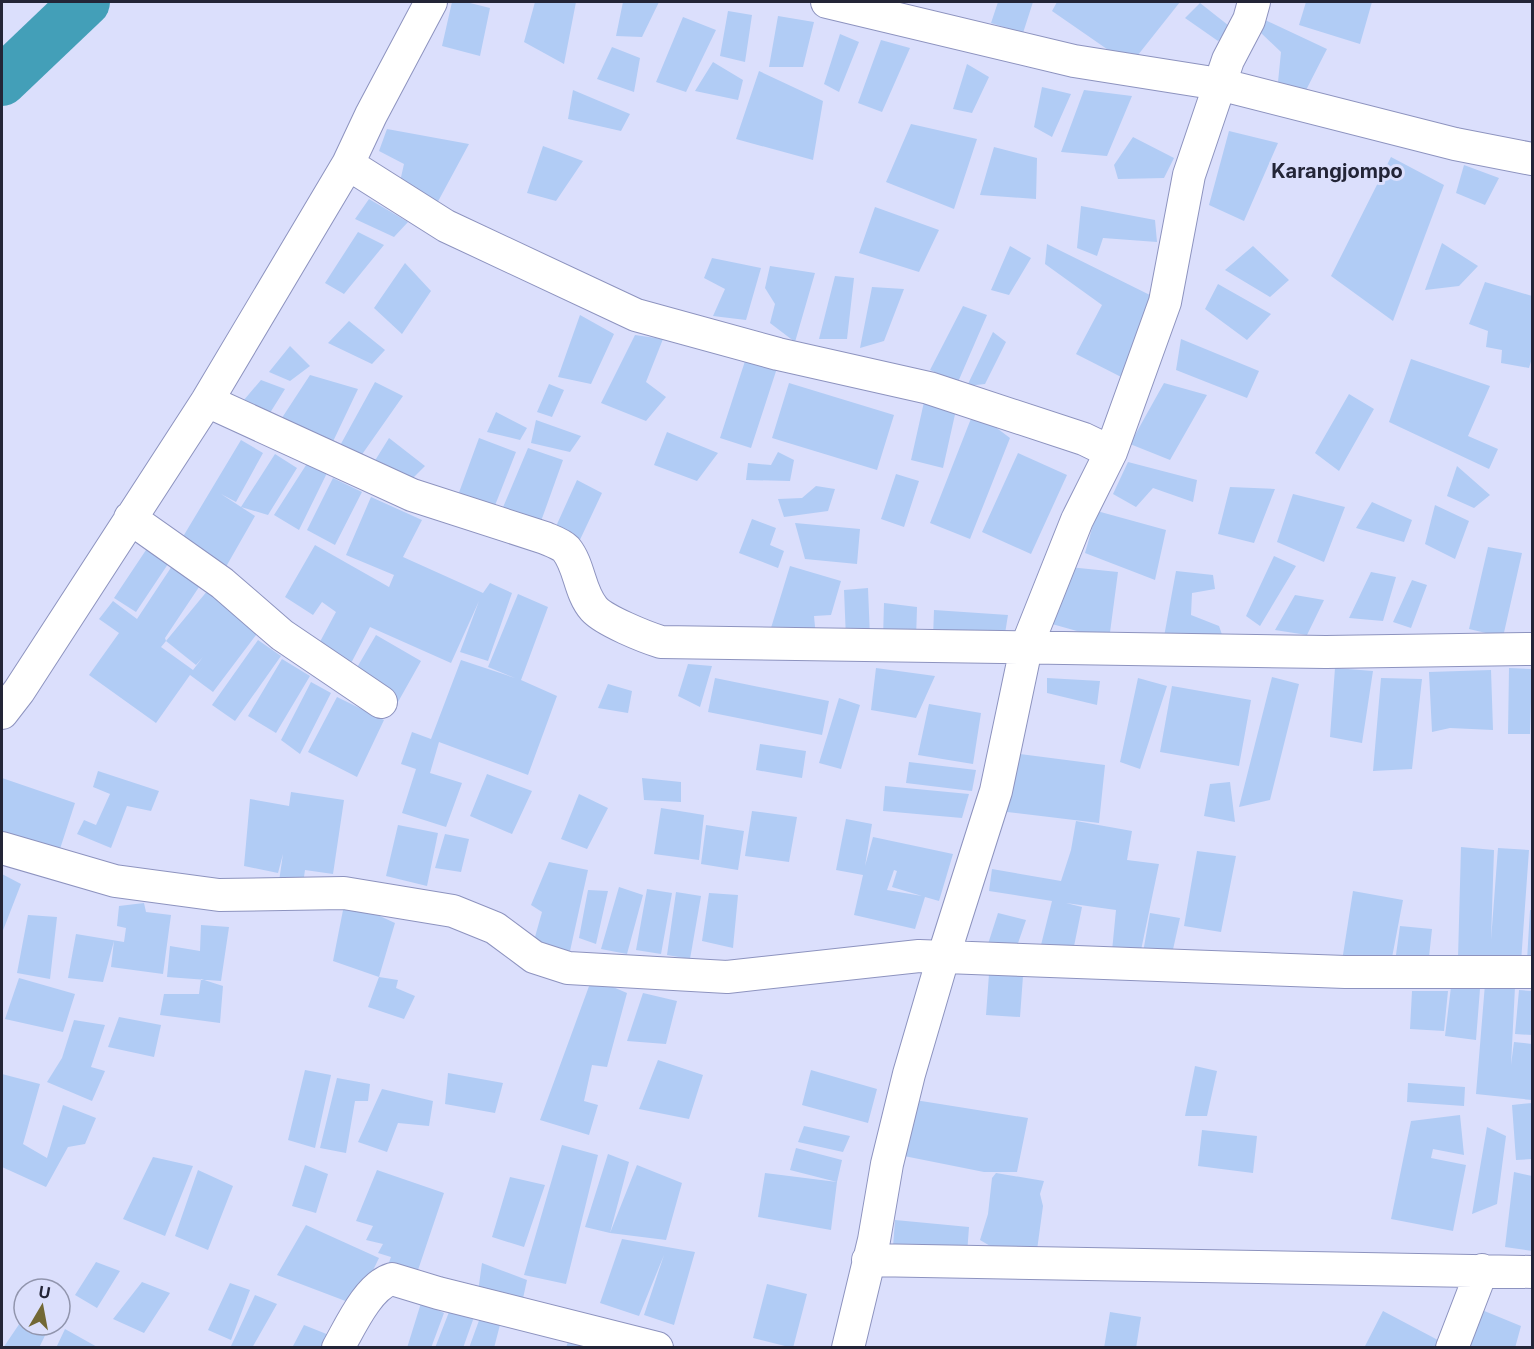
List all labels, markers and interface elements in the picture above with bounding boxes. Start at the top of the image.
district label: Karangjompo [1271,159,1403,183]
north arrow [12,1277,72,1337]
text: U [37,1281,52,1303]

